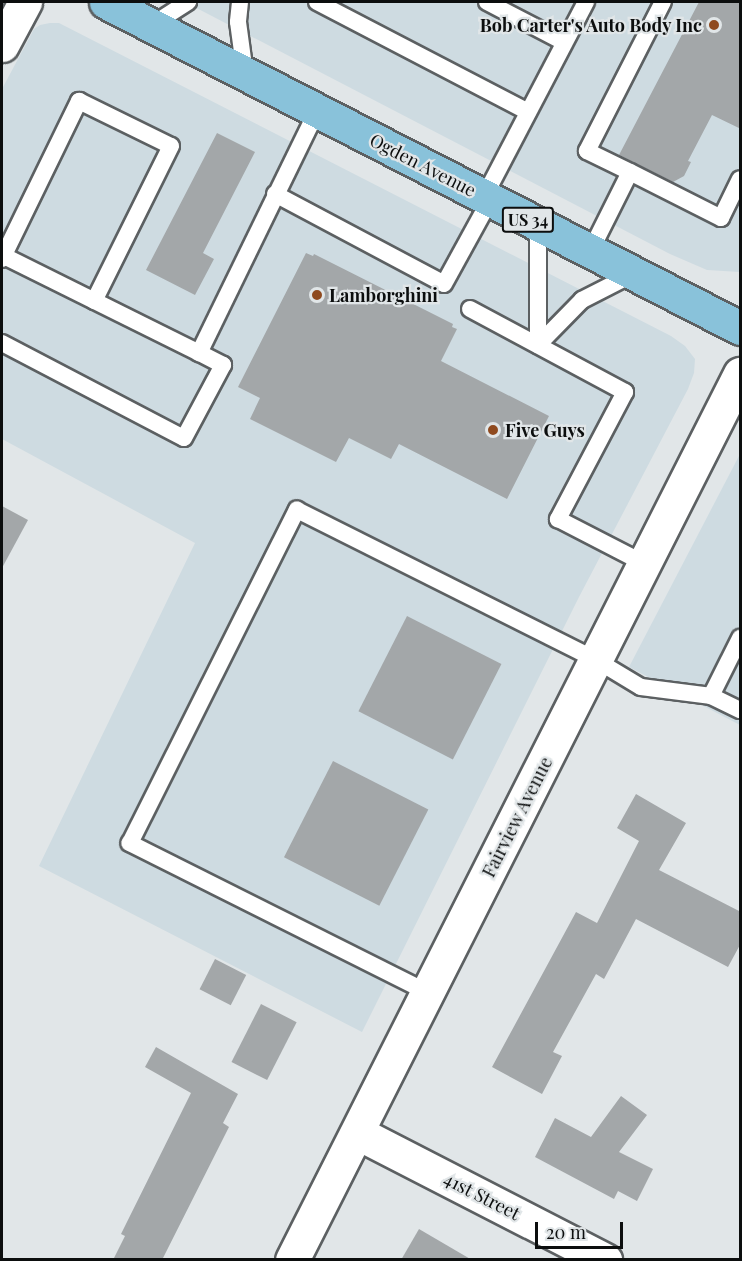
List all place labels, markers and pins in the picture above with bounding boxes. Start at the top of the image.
place label: Bob Carter's Auto Body Inc [479,14,702,36]
marker: Bob Carter's Auto Body Inc [707,18,721,32]
place label: Lamborghini [329,284,438,306]
marker: Lamborghini [310,288,324,302]
place label: Five Guys [505,419,585,441]
marker: Five Guys [486,423,500,437]

